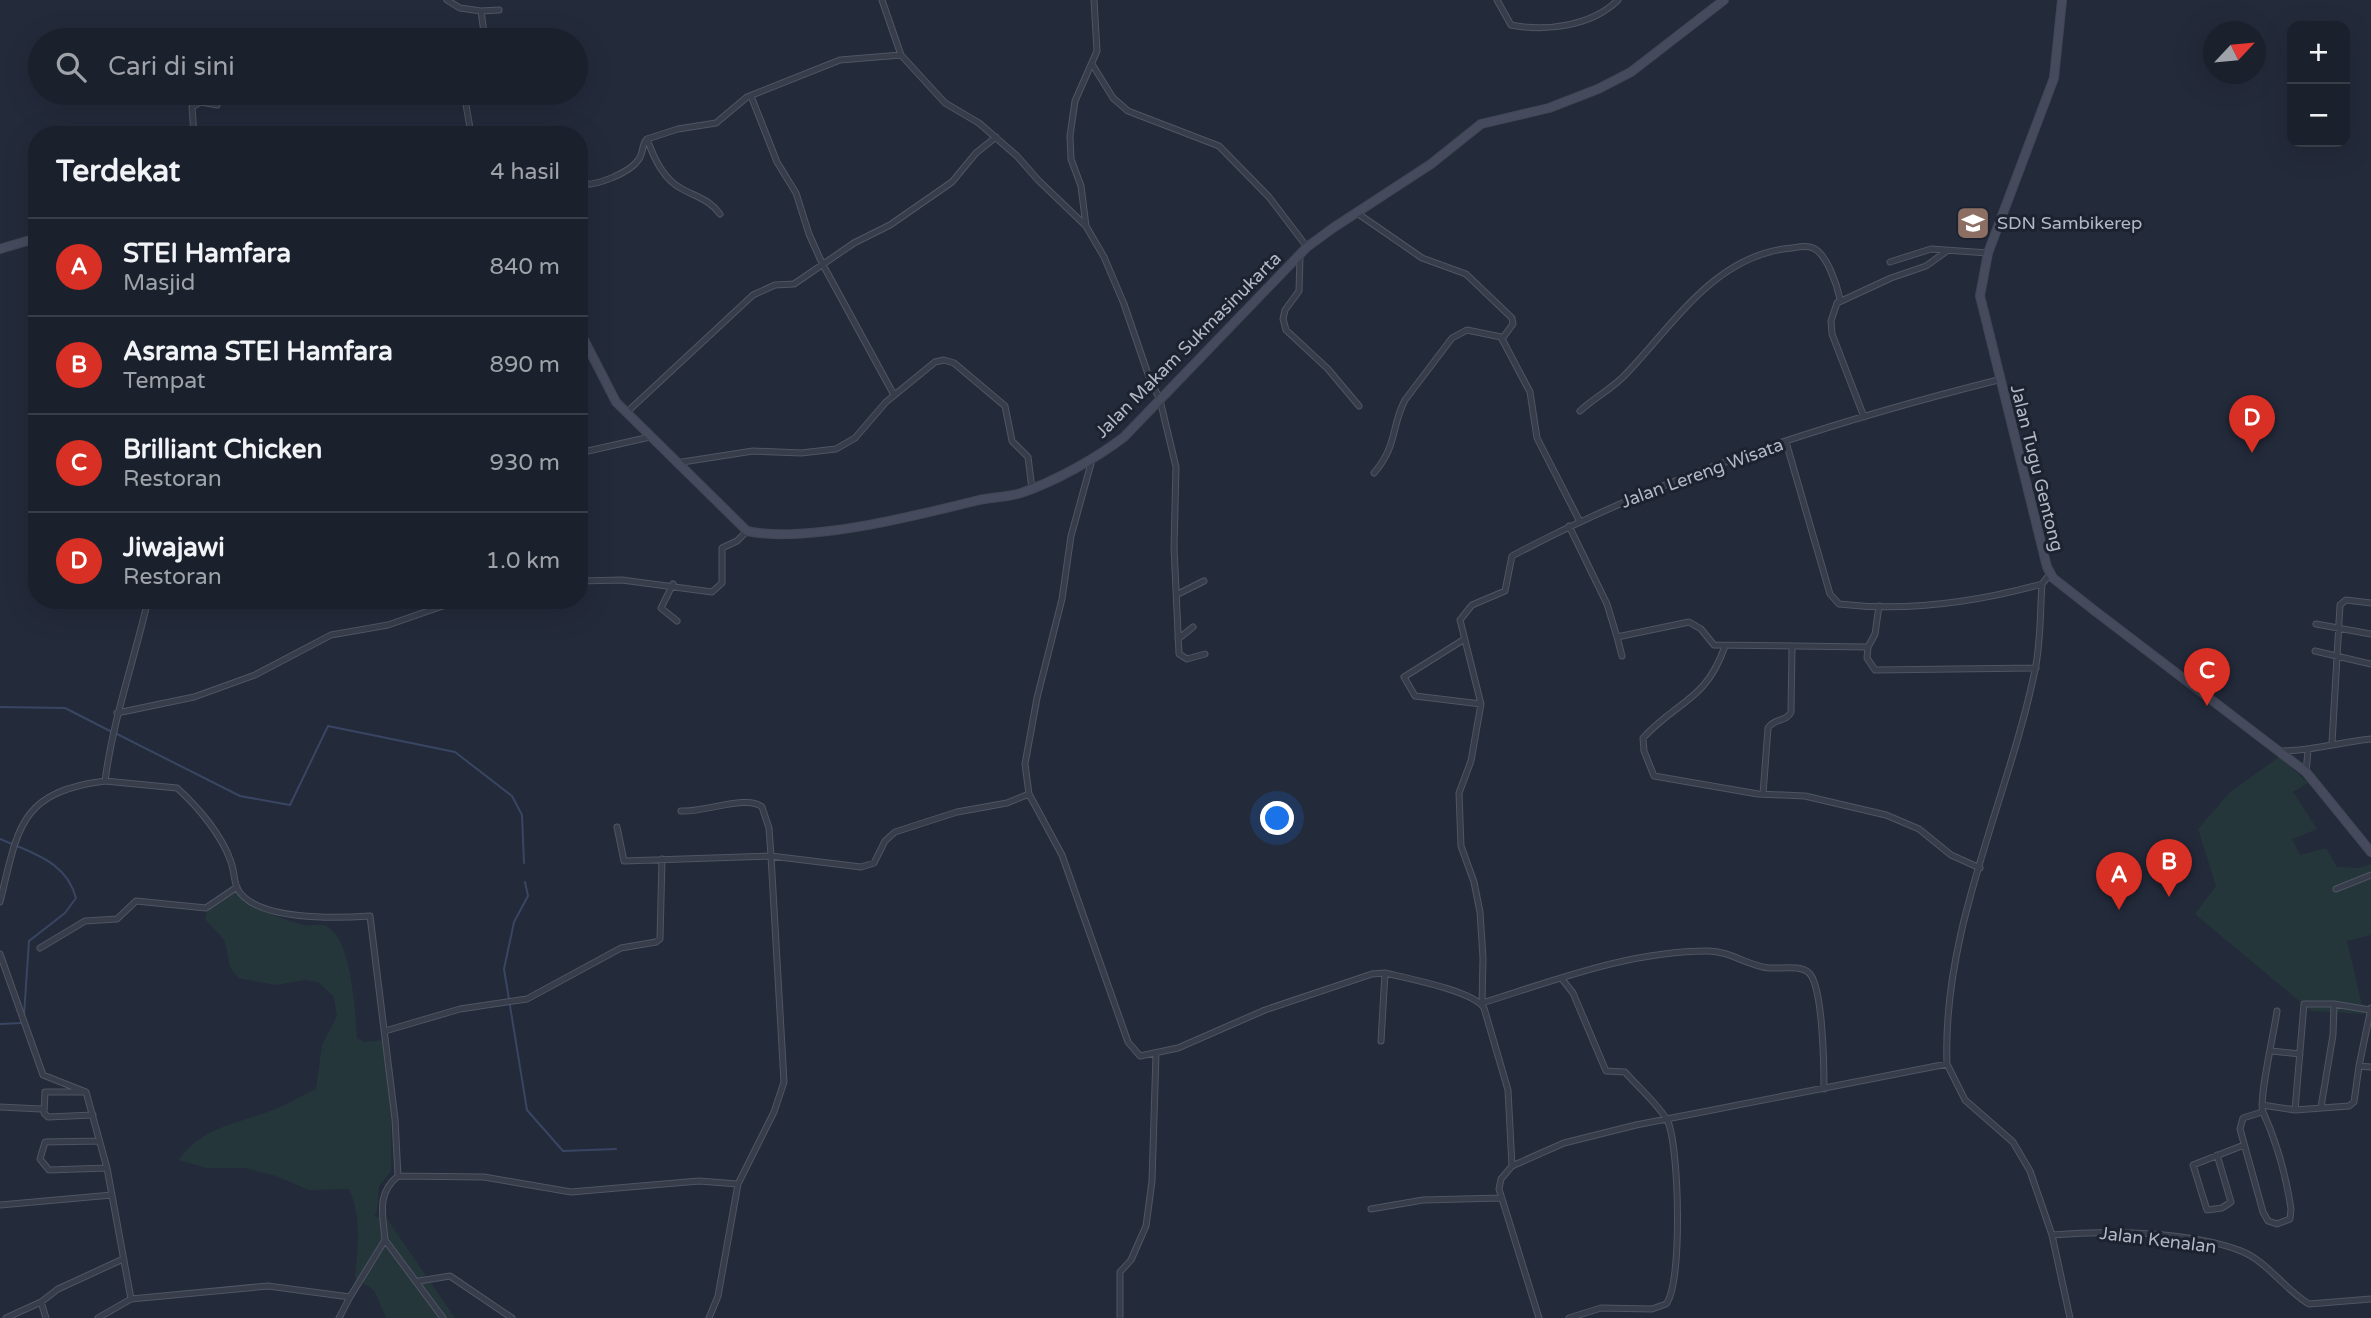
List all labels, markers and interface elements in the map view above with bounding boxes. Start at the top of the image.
north arrow [2203,21,2266,84]
map controls [2287,21,2350,147]
button: + [2287,21,2350,84]
search box [28,28,588,105]
icon: search [52,48,90,86]
text: Cari di sini [108,51,235,82]
button: − [2287,84,2350,147]
text: Terdekat [56,153,180,190]
text: 4 hasil [490,158,560,186]
school or university icon: SDN Sambikerep [1954,204,1992,242]
place label: SDN Sambikerep [1997,212,2142,234]
text: STEI Hamfara [123,238,291,269]
street label: Jalan Makam Sukmasinukarta [1090,247,1286,443]
text: A [70,253,88,281]
text: 840 m [490,253,560,281]
text: Masjid [123,269,195,297]
text: Asrama STEI Hamfara [123,336,393,367]
text: B [71,351,87,379]
text: 890 m [490,351,560,379]
text: Tempat [123,367,206,395]
street label: Jalan Tugu Gentong [2006,382,2068,554]
pin: D [2229,395,2275,453]
street label: Jalan Lereng Wisata [1618,433,1786,513]
text: Brilliant Chicken [123,434,322,465]
text: C [71,449,87,477]
text: 930 m [490,449,560,477]
text: Restoran [123,465,222,493]
text: Jiwajawi [123,532,225,563]
text: D [70,547,88,575]
text: 1.0 km [486,547,560,575]
text: Restoran [123,563,222,591]
pin: C [2184,648,2230,706]
your location [1260,801,1294,835]
pin: B [2146,839,2192,897]
pin: A [2096,852,2142,910]
street label: Jalan Kenalan [2098,1222,2218,1258]

